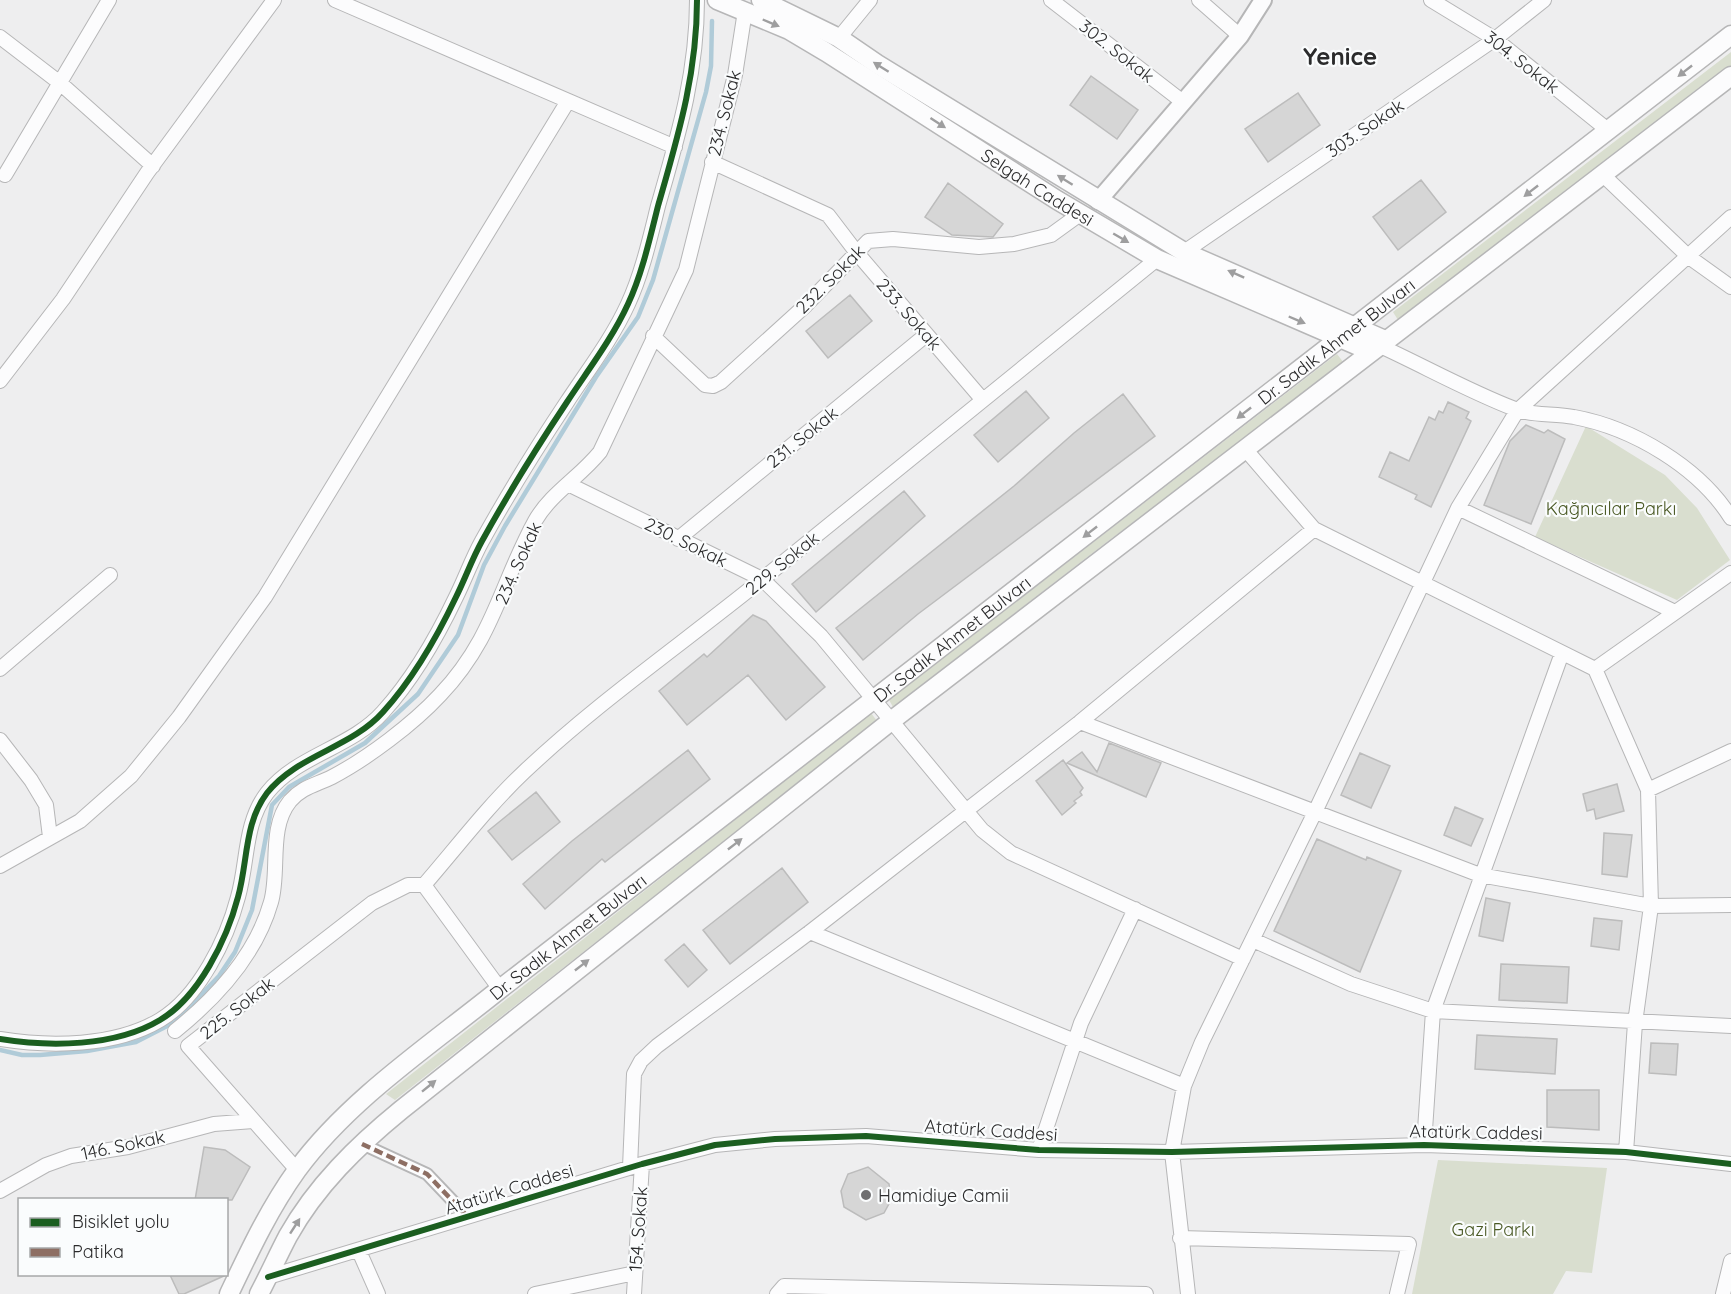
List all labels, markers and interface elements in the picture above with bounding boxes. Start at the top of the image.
street label: 302. Sokak [1075,14,1159,88]
one-way arrow [762,18,779,27]
street label: 304. Sokak [1480,26,1564,98]
district label: Yenice [1303,41,1377,71]
one-way arrow [873,61,890,72]
one-way arrow [1677,64,1693,77]
street label: 234. Sokak [702,67,746,159]
street label: 303. Sokak [1322,94,1408,162]
one-way arrow [930,117,946,128]
street label: Selgah Caddesi [977,143,1098,231]
one-way arrow [1057,175,1073,186]
one-way arrow [1524,184,1539,196]
one-way arrow [1113,232,1129,243]
street label: 232. Sokak [791,240,869,318]
one-way arrow [1227,270,1244,279]
street label: 233. Sokak [871,273,947,355]
street label: Dr. Sadık Ahmet Bulvarı [1253,273,1419,409]
one-way arrow [1289,315,1307,325]
street label: 231. Sokak [762,401,842,473]
one-way arrow [1236,406,1252,419]
park label: Kağnıcılar Parkı [1546,497,1676,520]
street label: 230. Sokak [641,512,731,572]
street label: 234. Sokak [490,518,546,608]
one-way arrow [1082,525,1097,537]
street label: 229. Sokak [740,526,824,600]
street label: Dr. Sadık Ahmet Bulvarı [868,571,1035,707]
one-way arrow [727,838,743,851]
street label: Dr. Sadık Ahmet Bulvarı [484,868,651,1005]
one-way arrow [575,960,590,972]
street label: 225. Sokak [195,972,279,1044]
one-way arrow [422,1081,437,1093]
street label: Atatürk Caddesi [924,1114,1058,1146]
street label: Atatürk Caddesi [1409,1119,1543,1145]
street label: 146. Sokak [79,1125,167,1165]
street label: Atatürk Caddesi [442,1159,576,1219]
place label: Hamidiye Camii [878,1184,1009,1207]
street label: 154. Sokak [624,1186,652,1272]
marker: Hamidiye Camii [859,1188,873,1202]
legend [18,1198,228,1276]
text: Bisiklet yolu [72,1210,170,1233]
one-way arrow [289,1217,300,1234]
park label: Gazi Parkı [1451,1218,1535,1241]
text: Patika [72,1240,124,1263]

